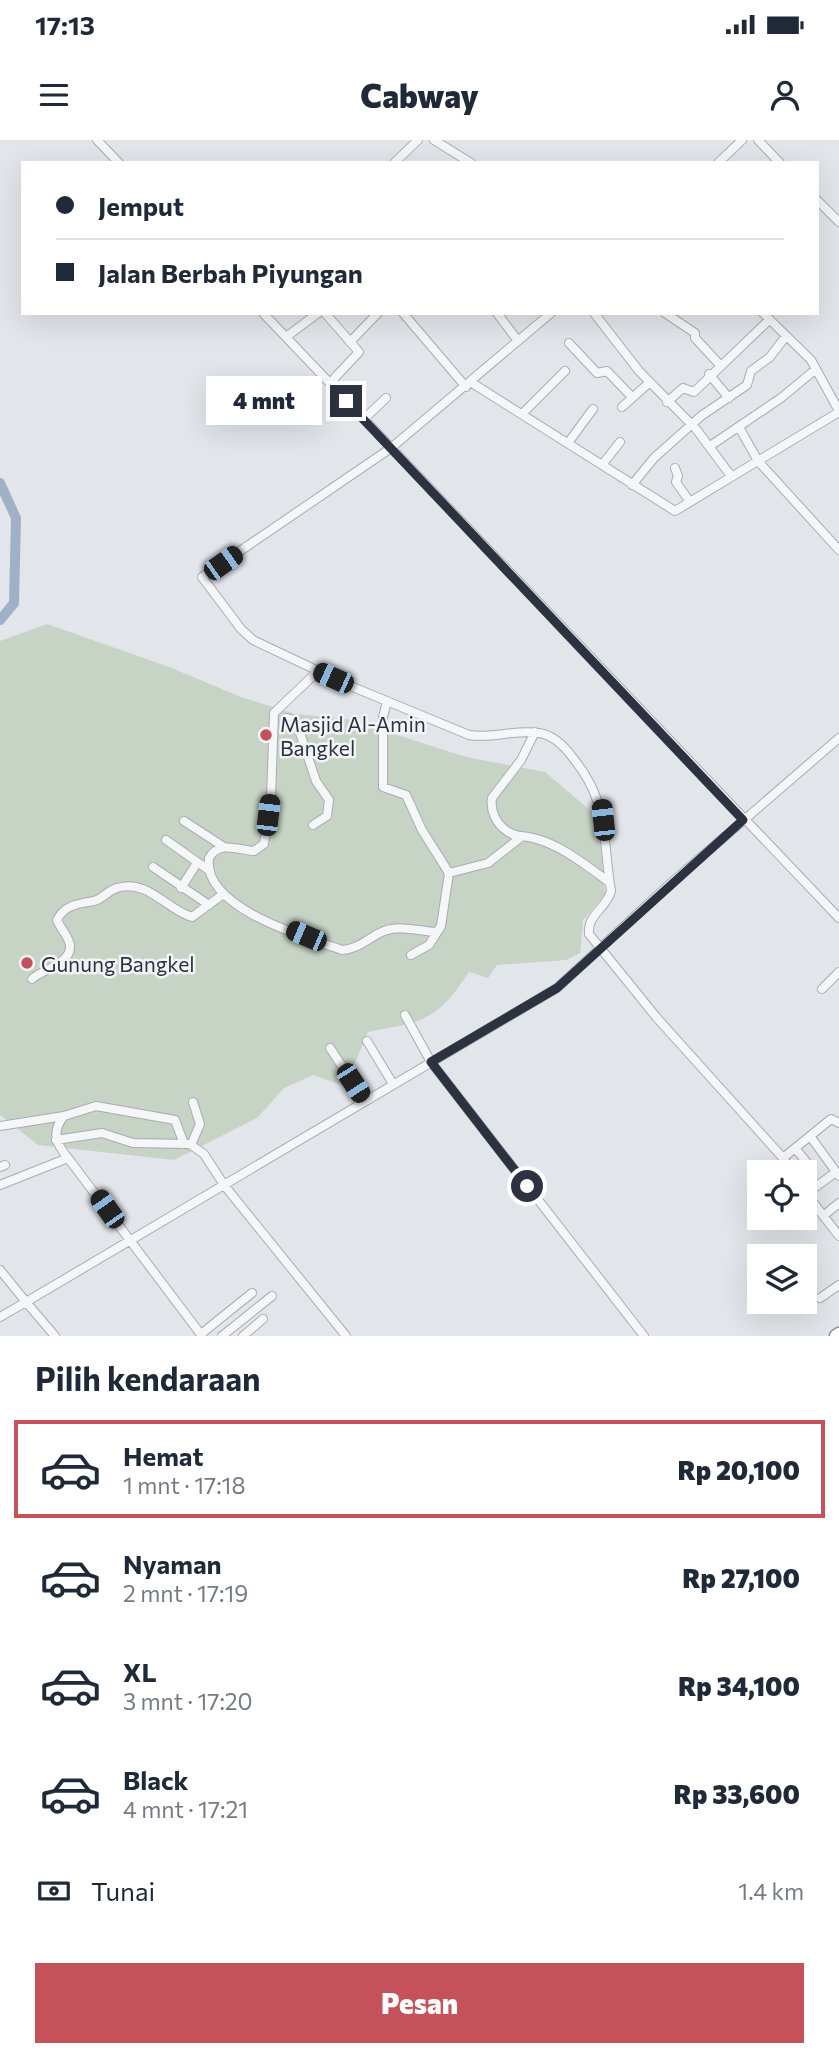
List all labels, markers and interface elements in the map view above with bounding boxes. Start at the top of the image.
text: 17:13 [35,9,95,40]
text: Cabway [360,75,479,115]
icon: menu [35,76,73,114]
icon: person [766,76,804,114]
text: Jemput [98,190,184,221]
text: Jalan Berbah Piyungan [98,257,363,288]
callout: 4 mnt [206,376,322,426]
route end [330,385,362,417]
text: 4 mnt [233,386,295,414]
car [200,542,247,584]
car [310,660,357,696]
place label: Masjid Al-Amin Bangkel [280,711,426,760]
marker: Masjid Al-Amin Bangkel [258,727,274,743]
car [256,793,281,837]
car [591,798,616,842]
car [283,918,330,954]
place label: Gunung Bangkel [41,951,195,976]
marker: Gunung Bangkel [19,955,35,971]
car [333,1060,374,1106]
map controls [747,1160,817,1314]
button: locate [747,1160,817,1230]
route start [511,1170,543,1202]
car [87,1186,128,1232]
button: layers [747,1244,817,1314]
text: Pilih kendaraan [35,1358,261,1398]
icon: car [39,1438,102,1501]
text: Hemat [123,1440,204,1471]
text: Rp 20,100 [677,1454,800,1485]
text: 1 mnt · 17:18 [123,1471,245,1499]
icon: car [39,1546,102,1609]
text: Nyaman [123,1548,222,1579]
text: Rp 27,100 [682,1562,800,1593]
text: 2 mnt · 17:19 [123,1579,248,1607]
icon: car [39,1654,102,1717]
text: XL [123,1656,157,1687]
text: Rp 34,100 [678,1670,800,1701]
text: 3 mnt · 17:20 [123,1687,253,1715]
icon: car [39,1762,102,1825]
text: Black [123,1764,189,1795]
text: Rp 33,600 [674,1778,800,1809]
text: 4 mnt · 17:21 [123,1795,248,1823]
icon: cash [35,1872,73,1910]
text: Tunai [91,1875,155,1906]
text: 1.4 km [738,1877,804,1905]
button: Pesan [35,1963,804,2043]

